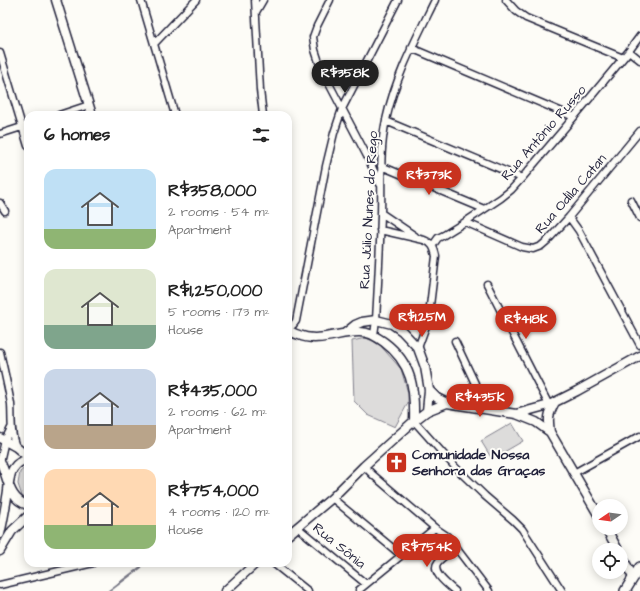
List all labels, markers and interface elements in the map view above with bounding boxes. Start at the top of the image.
pin: R$358K [312,60,378,94]
text: R$358K [321,64,369,82]
street label: Rua Antônio Russo [497,81,591,185]
text: 6 homes [44,123,110,147]
icon: filters [250,124,272,146]
street label: Rua Júlio Nunes do Rego [355,130,383,290]
street label: Rua Odila Catan [531,150,611,238]
pin: R$373K [396,162,462,196]
text: R$373K [406,166,452,184]
text: R$358,000 [168,179,257,203]
icon: home [76,185,124,233]
text: 2 rooms · 54 m² [168,203,270,221]
text: Apartment [168,221,232,239]
text: R$1,250,000 [168,279,262,303]
icon: home [76,285,124,333]
text: 5 rooms · 173 m² [168,303,270,321]
pin: R$1.25M [385,304,459,338]
pin: R$418K [493,306,559,340]
text: R$1.25M [398,308,446,326]
text: R$418K [504,310,548,328]
text: House [168,321,203,339]
text: R$435,000 [168,379,257,403]
pin: R$435K [447,384,513,418]
icon: home [76,385,124,433]
text: R$435K [455,388,505,406]
text: 2 rooms · 62 m² [168,403,267,421]
text: Apartment [168,421,232,439]
place label: Comunidade Nossa Senhora das Graças [411,445,545,481]
church icon: Comunidade Nossa Senhora das Graças [383,450,409,476]
text: R$754,000 [168,479,259,503]
icon: home [76,485,124,533]
north arrow [592,499,628,535]
map controls [592,499,628,579]
text: 4 rooms · 120 m² [168,503,270,521]
street label: Rua Sônia [308,518,370,574]
text: House [168,521,203,539]
pin: R$754K [394,534,460,568]
text: R$754K [402,538,452,556]
button: locate [592,543,628,579]

